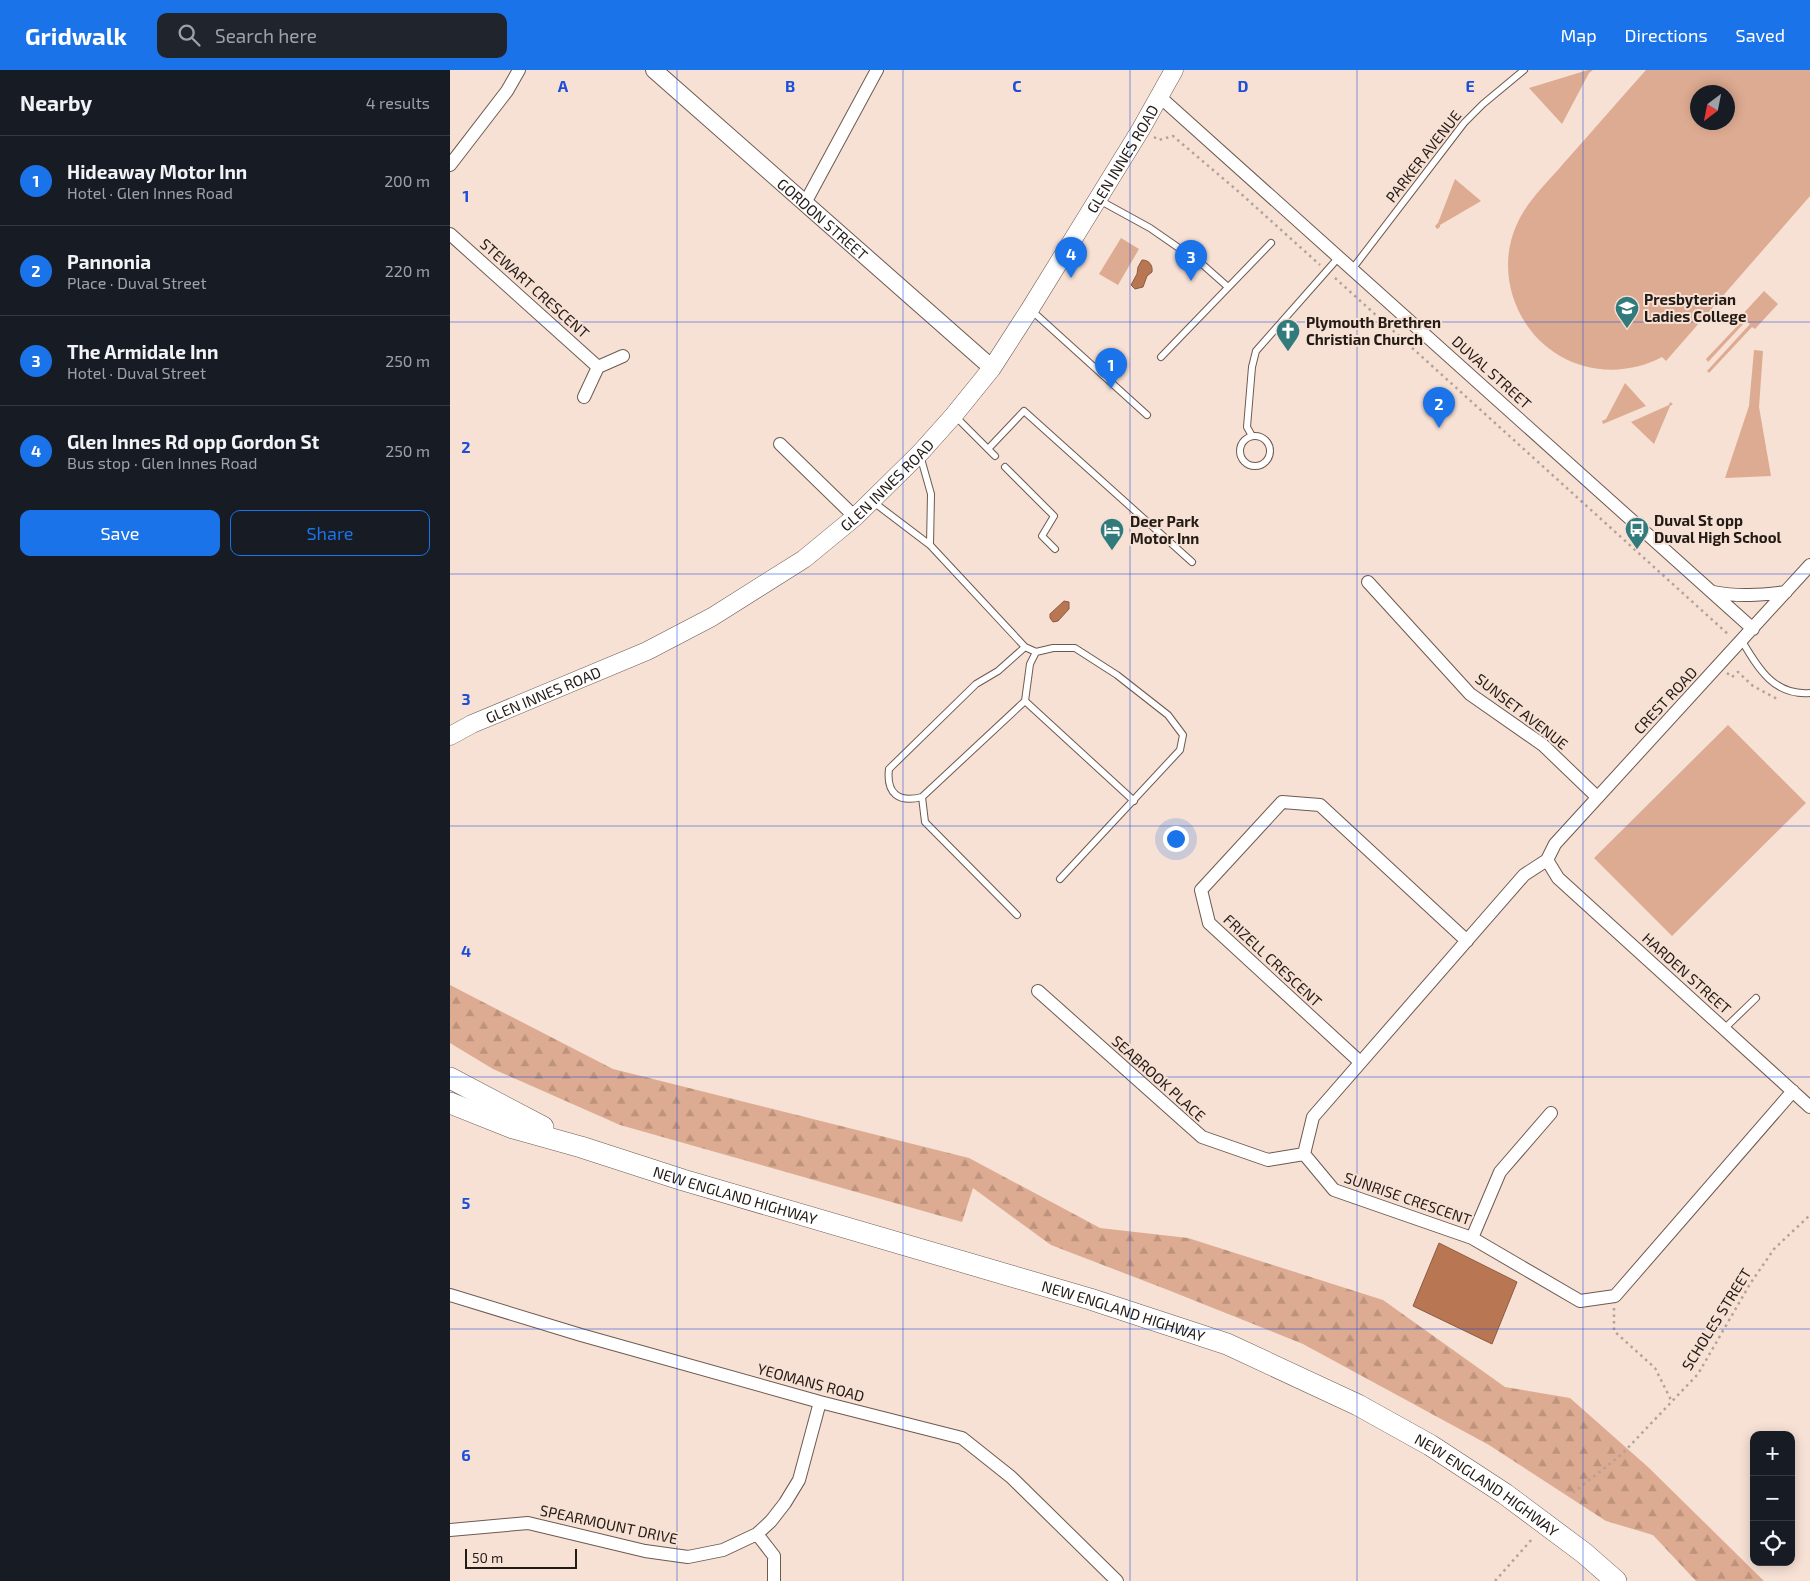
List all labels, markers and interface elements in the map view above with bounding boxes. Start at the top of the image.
search box [157,13,507,58]
text: Gridwalk [25,21,127,50]
icon: search [175,21,203,49]
text: Search here [215,24,317,47]
text: Map [1560,24,1597,46]
text: Directions [1625,24,1708,46]
text: Saved [1736,24,1785,46]
text: A [558,76,569,95]
text: B [785,76,795,95]
text: C [1012,76,1022,95]
text: D [1238,76,1249,95]
text: E [1465,76,1475,95]
north arrow [1690,85,1735,130]
text: Nearby [20,90,92,115]
text: 4 results [366,93,430,112]
street label: GLEN INNES ROAD [1083,101,1162,216]
street label: PARKER AVENUE [1382,106,1464,206]
text: Hideaway Motor Inn [67,160,247,183]
text: 1 [33,171,39,190]
text: 200 m [384,171,430,190]
street label: GORDON STREET [774,174,872,264]
text: Hotel · Glen Innes Road [67,183,233,202]
text: 1 [463,186,469,205]
street label: STEWART CRESCENT [477,234,593,342]
pin: 4 [1055,237,1087,278]
pin: 3 [1175,240,1207,281]
text: Pannonia [67,250,151,273]
text: 2 [31,261,41,280]
text: 220 m [385,261,430,280]
text: Place · Duval Street [67,273,207,292]
place label: Presbyterian Ladies College [1644,290,1746,325]
school or university icon: Presbyterian Ladies College [1614,295,1640,329]
place label: Plymouth Brethren Christian Church [1306,313,1441,348]
church icon: Plymouth Brethren Christian Church [1275,318,1301,352]
street label: DUVAL STREET [1449,332,1536,413]
text: The Armidale Inn [67,340,218,363]
pin: 1 [1095,348,1127,389]
text: 3 [31,351,41,370]
text: 250 m [385,351,430,370]
text: Hotel · Duval Street [67,363,206,382]
pin: 2 [1423,387,1455,428]
text: Glen Innes Rd opp Gordon St [67,430,319,453]
street label: GLEN INNES ROAD [837,435,937,534]
text: 2 [461,437,471,456]
text: 4 [31,441,41,460]
text: 250 m [385,441,430,460]
text: Bus stop · Glen Innes Road [67,453,257,472]
button: Save [20,510,220,556]
button: Share [230,510,430,556]
place label: Duval St opp Duval High School [1654,511,1782,546]
place label: Deer Park Motor Inn [1130,512,1200,547]
bus stop icon: Duval St opp Duval High School [1624,516,1650,550]
hotel icon: Deer Park Motor Inn [1099,517,1125,551]
street label: GLEN INNES ROAD [483,662,603,726]
street label: CREST ROAD [1629,663,1701,737]
street label: SUNSET AVENUE [1472,669,1572,753]
text: 3 [461,689,471,708]
your location [1163,826,1189,852]
street label: FRIZELL CRESCENT [1220,910,1326,1010]
street label: HARDEN STREET [1639,929,1735,1018]
text: 4 [461,941,471,960]
street label: SEABROOK PLACE [1109,1031,1209,1125]
street label: NEW ENGLAND HIGHWAY [651,1162,820,1228]
street label: SUNRISE CRESCENT [1342,1168,1474,1228]
text: 5 [462,1193,471,1212]
street label: SCHOLES STREET [1677,1264,1755,1373]
street label: NEW ENGLAND HIGHWAY [1040,1276,1208,1345]
street label: YEOMANS ROAD [755,1359,867,1405]
street label: NEW ENGLAND HIGHWAY [1412,1429,1563,1540]
map controls [1750,1431,1795,1566]
button: + [1750,1431,1795,1476]
text: 6 [461,1445,471,1464]
button: − [1750,1476,1795,1521]
street label: SPEARMOUNT DRIVE [538,1501,680,1547]
button: locate [1750,1521,1795,1566]
scale bar [465,1546,578,1569]
text: 50 m [472,1549,503,1566]

